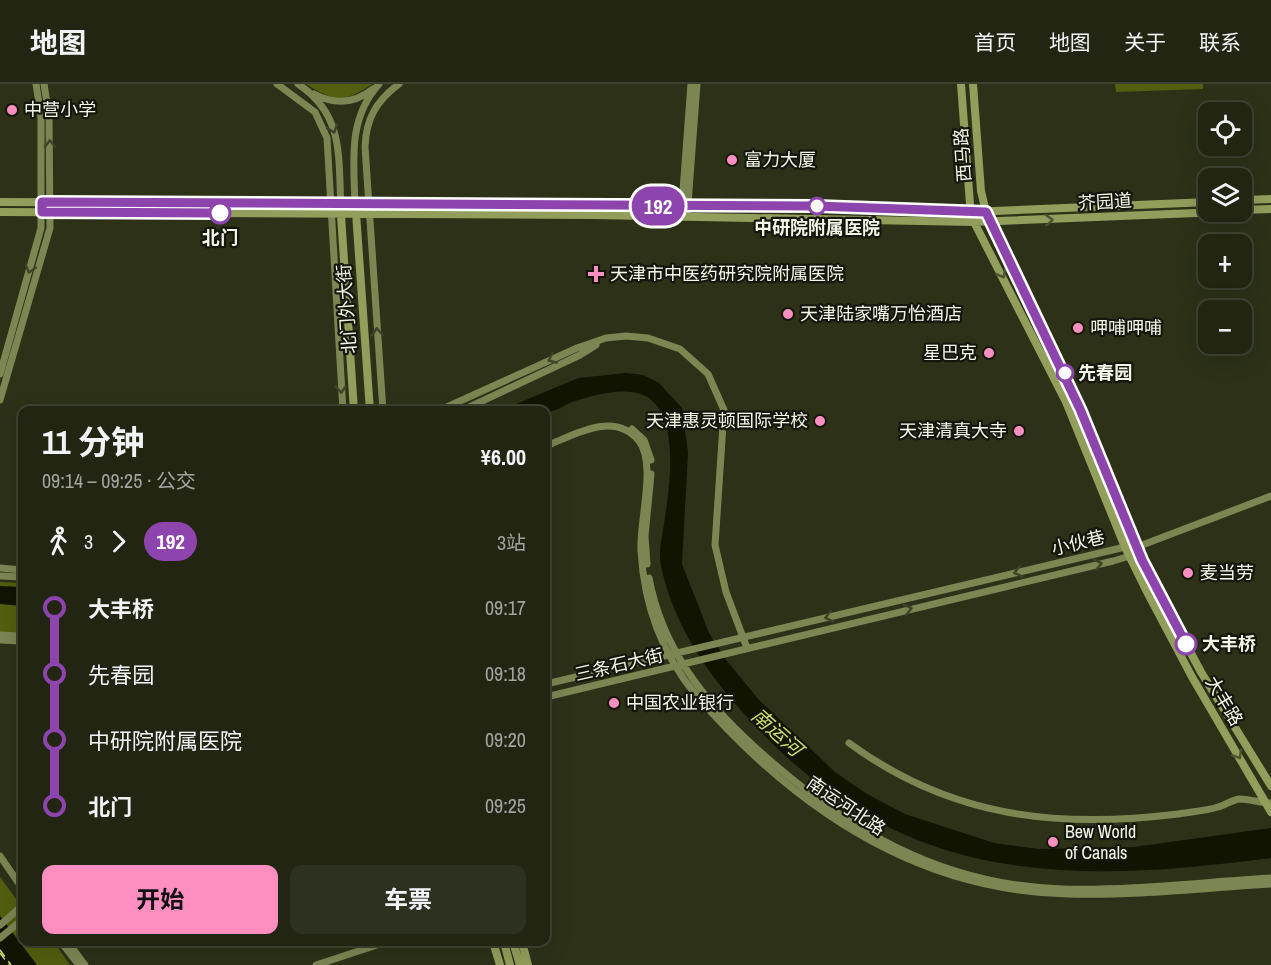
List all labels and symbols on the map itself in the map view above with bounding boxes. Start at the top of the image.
place label: 中营小学 [24,97,96,122]
marker: 中营小学 [5,103,19,117]
one-way arrow [326,123,339,133]
street label: 西马路 [948,127,977,183]
one-way arrow [44,140,56,149]
place label: 富力大厦 [744,147,816,172]
marker: 富力大厦 [725,153,739,167]
line badge: 192 [624,186,692,226]
street label: 芥园道 [1077,188,1133,215]
marker: 中研院附属医院 [808,197,826,215]
marker: 北门 [209,202,231,224]
one-way arrow [1044,213,1053,226]
place label: 中研院附属医院 [754,215,880,240]
place label: 北门 [202,225,238,250]
place label: 天津市中医药研究院附属医院 [610,261,844,286]
one-way arrow [25,263,37,274]
street label: 北门外大街 [331,263,362,355]
marker: 天津市中医药研究院附属医院 [587,265,605,283]
one-way arrow [995,268,1006,278]
place label: 天津陆家嘴万怡酒店 [800,301,962,326]
marker: 天津陆家嘴万怡酒店 [781,307,795,321]
place label: 呷哺呷哺 [1090,315,1162,340]
marker: 呷哺呷哺 [1071,321,1085,335]
one-way arrow [371,327,384,336]
place label: 星巴克 [923,340,977,365]
marker: 星巴克 [982,346,996,360]
one-way arrow [547,352,558,364]
place label: 先春园 [1078,360,1132,385]
marker: 先春园 [1056,364,1074,382]
one-way arrow [334,385,347,394]
place label: 天津惠灵顿国际学校 [646,408,808,433]
marker: 天津惠灵顿国际学校 [813,414,827,428]
place label: 天津清真大寺 [899,418,1007,443]
marker: 天津清真大寺 [1012,424,1026,438]
street label: 小伙巷 [1049,524,1107,561]
one-way arrow [1093,558,1103,571]
place label: 麦当劳 [1200,560,1254,585]
one-way arrow [1014,565,1024,578]
marker: 麦当劳 [1181,566,1195,580]
one-way arrow [903,604,913,617]
one-way arrow [824,609,834,622]
place label: 大丰桥 [1202,631,1256,656]
marker: 大丰桥 [1175,633,1197,655]
street label: 三条石大街 [572,642,666,687]
street label: 大丰路 [1200,671,1249,730]
place label: 中国农业银行 [626,690,734,715]
marker: 中国农业银行 [607,696,621,710]
water label: 南运河 [746,702,812,764]
one-way arrow [1231,749,1243,759]
street label: 南运河北路 [802,770,891,841]
place label: Bew World of Canals [1065,819,1136,865]
marker: Bew World of Canals [1046,835,1060,849]

